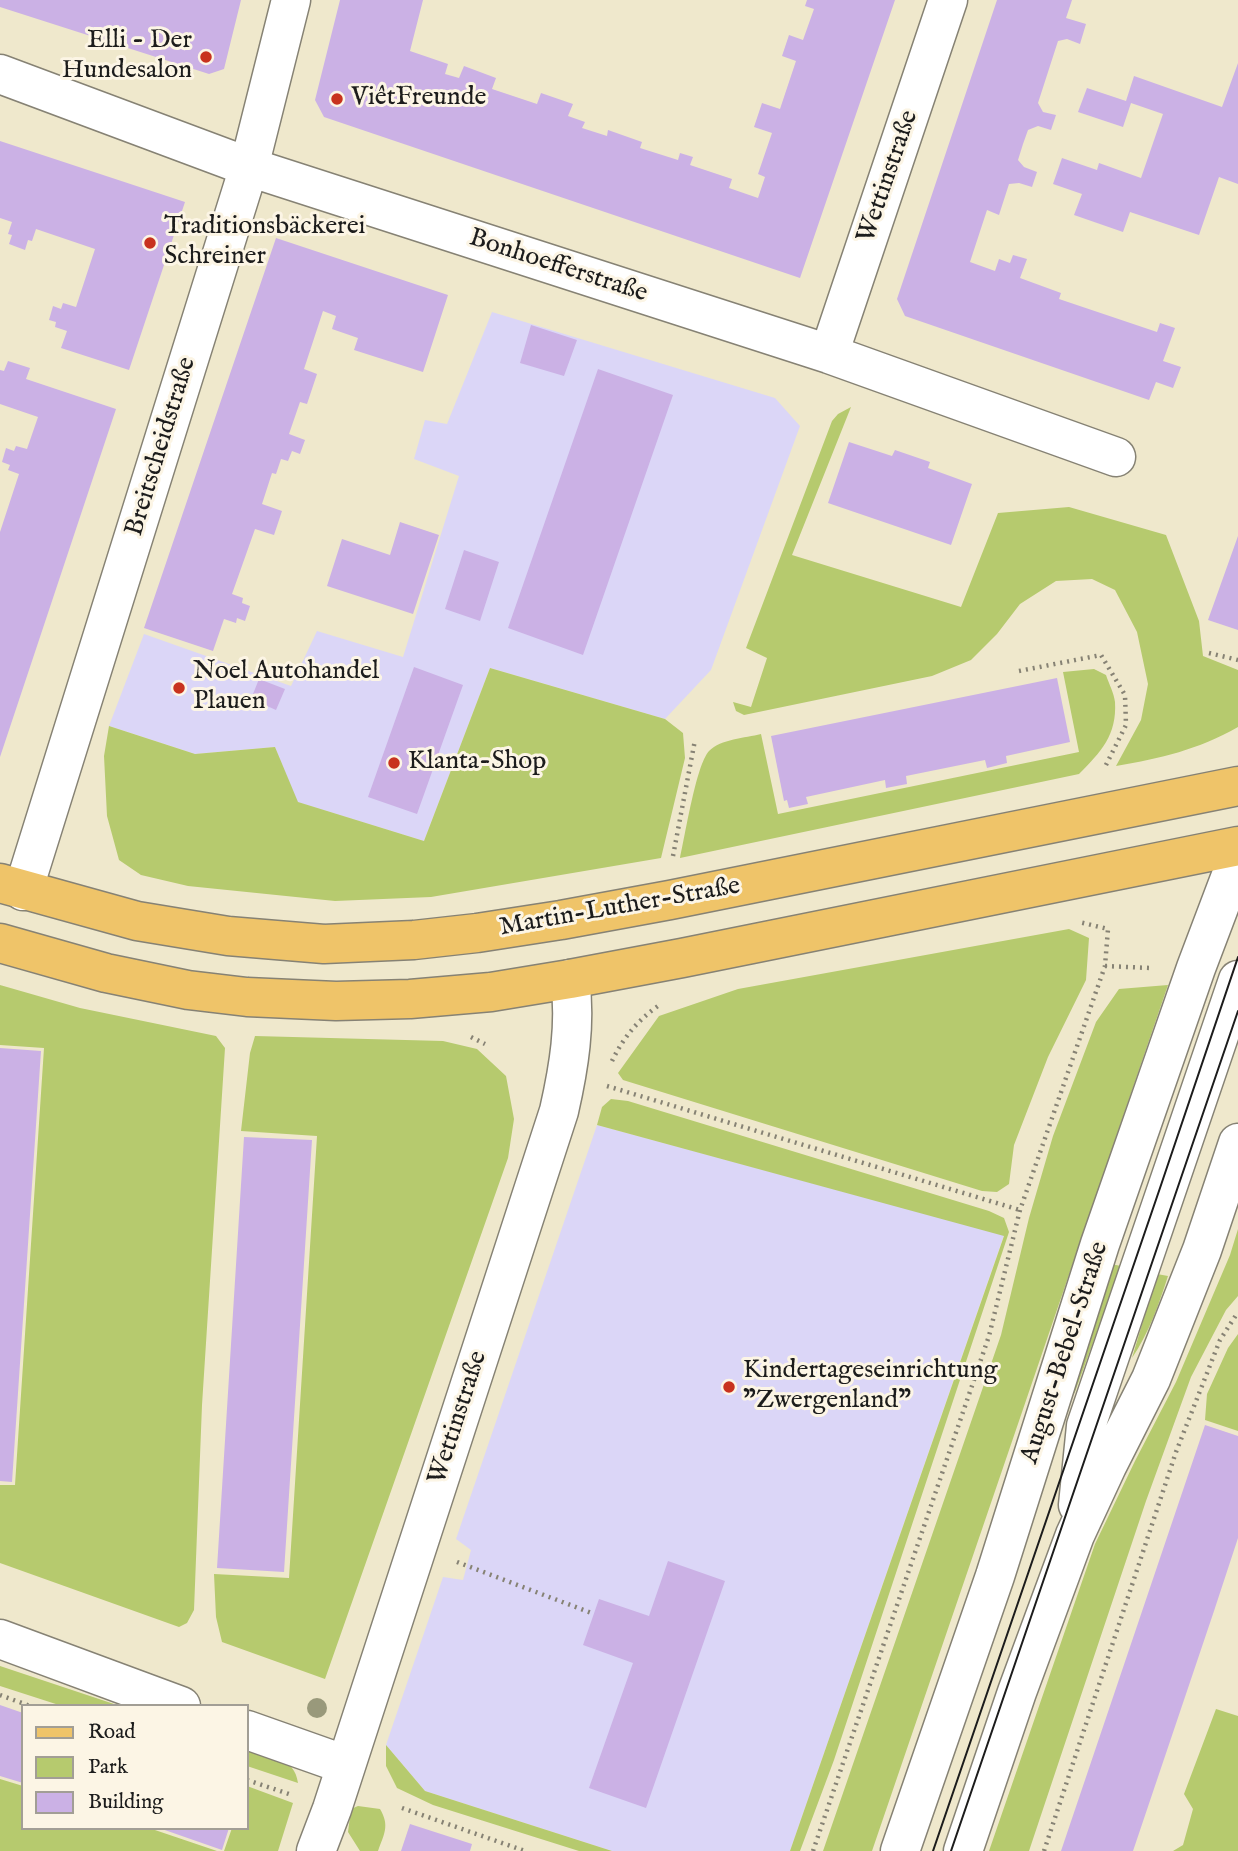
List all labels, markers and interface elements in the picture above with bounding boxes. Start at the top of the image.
place label: Elli - Der Hundesalon [62,26,192,88]
marker: Elli - Der Hundesalon [198,49,214,65]
place label: ViêtFreunde [351,83,486,115]
marker: ViêtFreunde [329,91,345,107]
street label: Wettinstraße [852,107,926,247]
place label: Traditionsbäckerei Schreiner [164,212,366,274]
street label: Bonhoefferstraße [465,223,651,311]
marker: Traditionsbäckerei Schreiner [142,235,158,251]
street label: Breitscheidstraße [120,354,204,540]
place label: Noel Autohandel Plauen [193,657,379,718]
marker: Noel Autohandel Plauen [171,680,187,696]
place label: Klanta-Shop [408,747,546,779]
marker: Klanta-Shop [386,755,402,771]
street label: Martin-Luther-Straße [497,871,743,945]
street label: August-Bebel-Straße [1015,1238,1117,1468]
street label: Wettinstraße [423,1347,495,1489]
place label: Kindertageseinrichtung "Zwergenland" [743,1356,998,1418]
marker: Kindertageseinrichtung "Zwergenland" [721,1379,737,1395]
legend [21,1704,248,1830]
text: Road [88,1719,135,1746]
text: Park [88,1754,128,1781]
text: Building [88,1789,163,1816]

